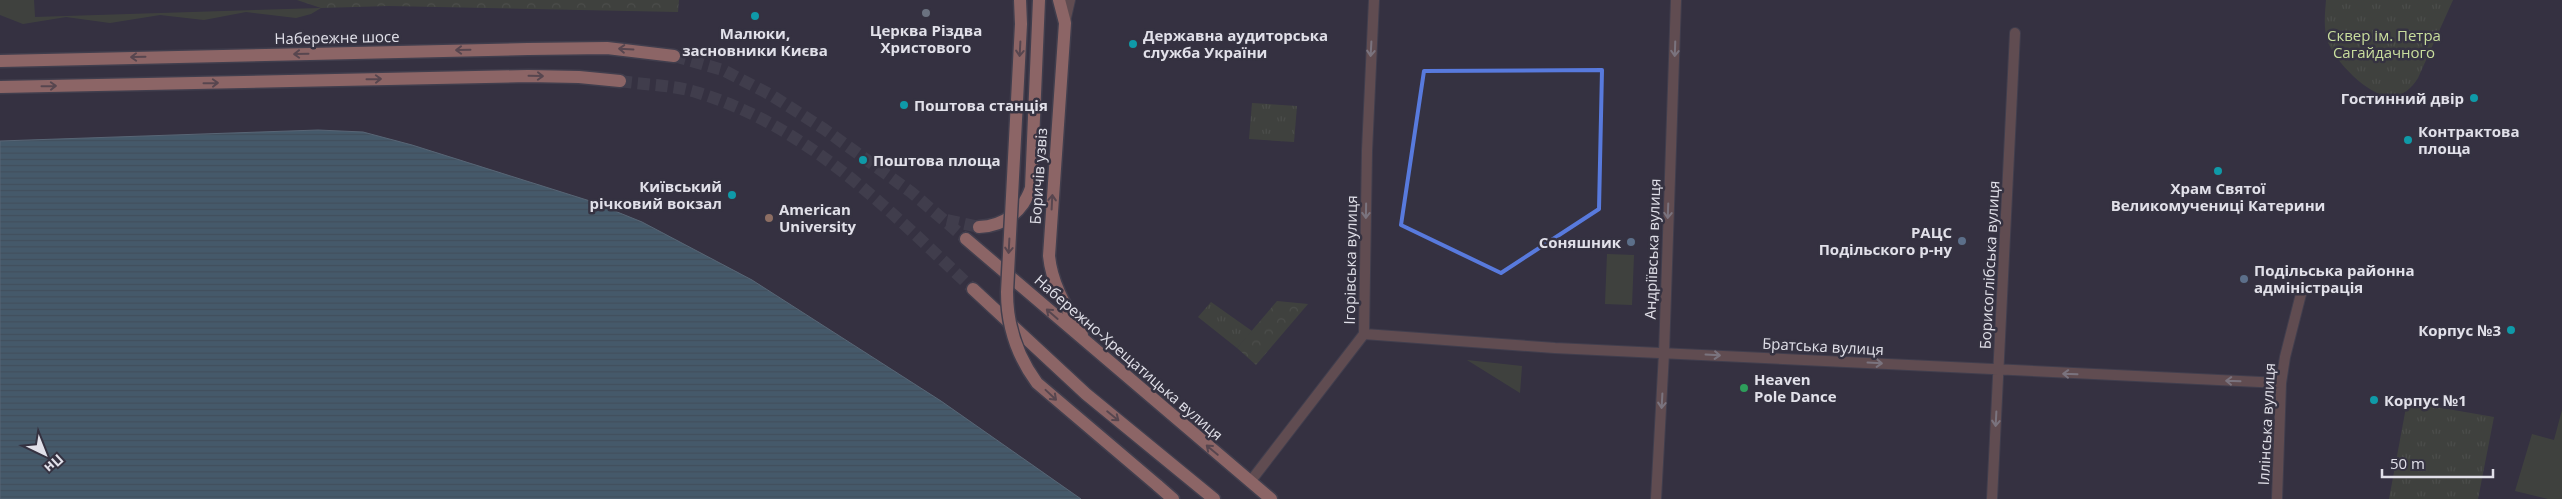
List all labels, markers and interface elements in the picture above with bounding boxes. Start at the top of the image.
marker: Церква Різдва Христового [920,7,932,19]
marker: Малюки, засновники Києва [749,10,761,22]
place label: Церква Різдва Христового [870,20,982,57]
place label: Малюки, засновники Києва [682,23,828,60]
place label: Державна аудиторська служба України [1143,25,1328,62]
park label: Сквер ім. Петра Сагайдачного [2327,25,2441,62]
street label: Набережне шосе [274,26,400,48]
marker: Державна аудиторська служба України [1127,38,1139,50]
one-way arrow [1015,40,1024,56]
one-way arrow [1367,40,1376,56]
one-way arrow [1670,40,1679,56]
one-way arrow [456,45,472,55]
one-way arrow [618,45,634,54]
one-way arrow [293,49,310,59]
one-way arrow [131,52,147,62]
one-way arrow [528,71,544,81]
one-way arrow [365,75,381,84]
one-way arrow [202,78,219,88]
one-way arrow [40,81,56,91]
place label: Гостинний двір [2341,88,2464,108]
marker: Гостинний двір [2468,92,2480,104]
place label: Поштова станція [914,95,1048,115]
marker: Поштова станція [898,99,910,111]
place label: Контрактова площа [2418,121,2520,158]
street label: Боричів узвіз [1025,127,1051,225]
marker: Контрактова площа [2402,134,2414,146]
place label: Поштова площа [873,150,1001,170]
marker: Поштова площа [857,154,869,166]
marker: Храм Святої Великомучениці Катерини [2212,165,2224,177]
place label: Київський річковий вокзал [590,176,722,213]
street label: Андріївська вулиця [1640,178,1664,320]
place label: Храм Святої Великомучениці Катерини [2111,178,2325,215]
street label: Борисоглібська вулиця [1975,180,2003,350]
marker: Київський річковий вокзал [726,189,738,201]
one-way arrow [1047,194,1056,210]
street label: Ігорівська вулиця [1339,195,1361,325]
place label: American University [779,199,857,236]
one-way arrow [1361,203,1370,219]
one-way arrow [1664,203,1673,219]
marker: American University [763,212,775,224]
place label: РАЦС Подільского р-ну [1819,222,1952,259]
place label: Соняшник [1539,232,1622,252]
marker: РАЦС Подільского р-ну [1956,235,1968,247]
marker: Соняшник [1625,236,1637,248]
one-way arrow [1004,237,1014,253]
place label: Подільська районна адміністрація [2254,260,2415,297]
street label: Набережно-Хрещатицька вулиця [1031,270,1227,444]
marker: Подільська районна адміністрація [2238,273,2250,285]
one-way arrow [1046,308,1059,320]
place label: Корпус №3 [2418,320,2501,340]
marker: Корпус №3 [2505,324,2517,336]
street label: Братська вулиця [1762,333,1884,359]
one-way arrow [1705,350,1721,359]
one-way arrow [1867,359,1883,368]
street label: Іллінська вулиця [2253,362,2279,486]
place label: Heaven Pole Dance [1754,369,1837,406]
one-way arrow [2062,370,2078,379]
one-way arrow [2225,377,2241,386]
marker: Heaven Pole Dance [1738,382,1750,394]
one-way arrow [1044,389,1057,401]
place label: Корпус №1 [2384,390,2467,410]
one-way arrow [1657,393,1666,409]
marker: Корпус №1 [2368,394,2380,406]
one-way arrow [1106,410,1119,421]
one-way arrow [1992,410,2001,426]
north arrow [20,429,70,479]
one-way arrow [1206,445,1219,456]
scale bar [2382,446,2493,478]
text: Пн [41,450,68,478]
text: 50 m [2390,453,2425,473]

